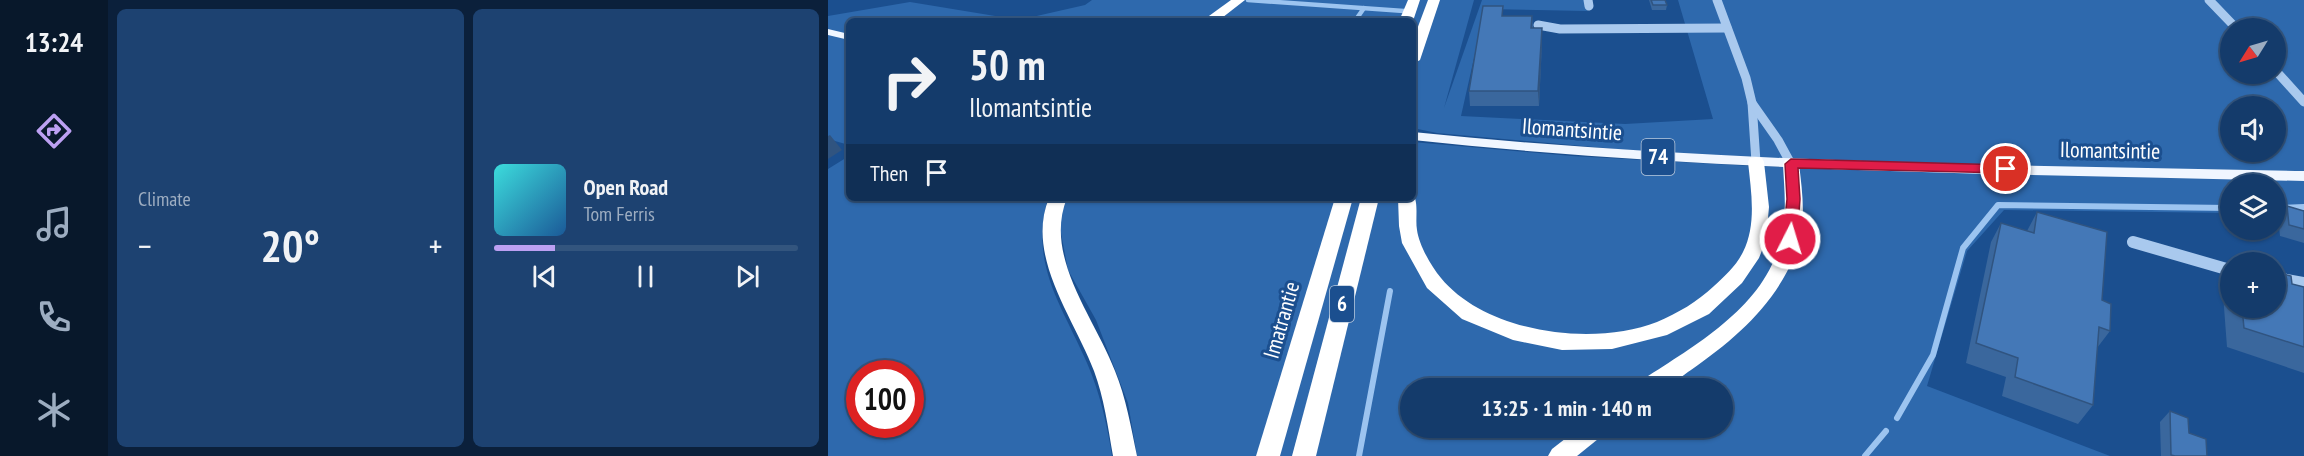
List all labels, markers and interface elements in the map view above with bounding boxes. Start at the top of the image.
north arrow [2220,18,2286,84]
map controls [2220,18,2286,318]
text: 13:24 [25,25,83,59]
text: 50 m [969,37,1046,92]
icon: right [870,42,948,120]
text: Ilomantsintie [969,90,1092,124]
button: sound [2220,96,2286,162]
icon: directions [33,110,75,152]
street label: Ilomantsintie [1521,112,1623,146]
street label: Ilomantsintie [2060,135,2160,165]
road number: 74 [1642,139,1674,175]
pin [1980,143,2031,194]
icon: arrive [1989,152,2022,185]
icon: arrive [920,156,953,189]
text: Then [870,159,908,187]
text: Open Road [584,173,668,201]
button: layers [2220,174,2286,240]
text: Climate [138,186,191,212]
text: Tom Ferris [584,201,655,227]
icon: music [33,203,75,245]
position arrow [1758,207,1822,271]
text: 20° [261,216,320,274]
text: − [138,224,152,267]
text: + [429,224,443,267]
button: + [2220,252,2286,318]
icon: previous [528,260,561,293]
icon: pause [629,260,662,293]
icon: next [731,260,764,293]
street label: Imatrantie [1257,278,1305,362]
road number: 6 [1330,286,1354,322]
icon: phone [33,296,75,338]
speed limit sign: 100 [846,360,924,438]
icon: climate [33,389,75,431]
text: 13:25 · 1 min · 140 m [1481,394,1652,422]

